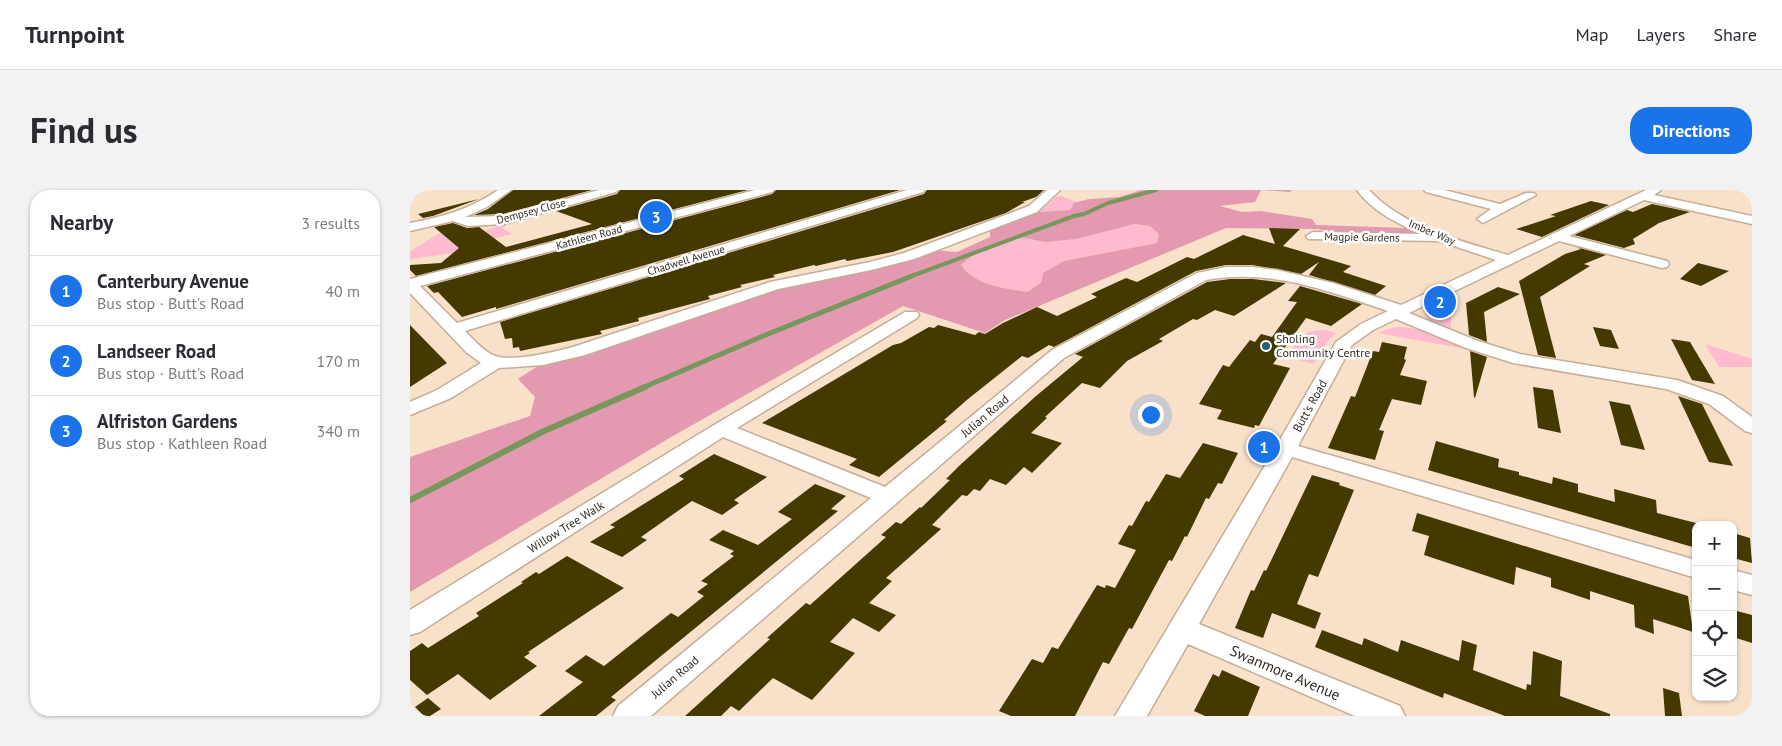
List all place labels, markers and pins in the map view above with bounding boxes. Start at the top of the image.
pin: 3 [640,198,672,236]
pin: 2 [1424,283,1456,321]
place label: Sholing Community Centre [1276,331,1370,360]
marker: Sholing Community Centre [1260,340,1272,352]
pin: 1 [1248,428,1280,466]

